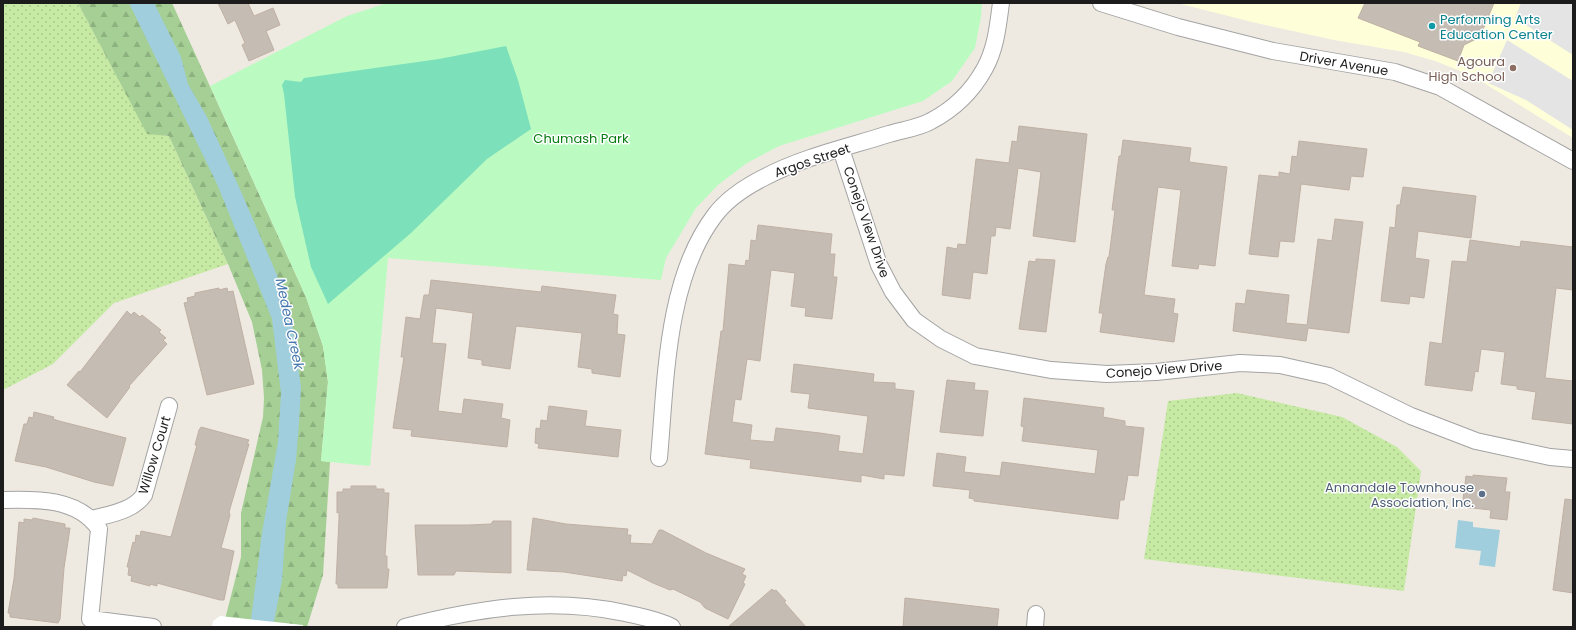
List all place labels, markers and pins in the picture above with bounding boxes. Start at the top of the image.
place label: Performing Arts Education Center [1440,10,1553,44]
marker: Performing Arts Education Center [1427,21,1437,31]
place label: Agoura High School [1429,52,1505,86]
marker: Agoura High School [1508,63,1518,73]
place label: Annandale Townhouse Association, Inc. [1325,478,1474,512]
marker: Annandale Townhouse Association, Inc. [1477,489,1487,499]

